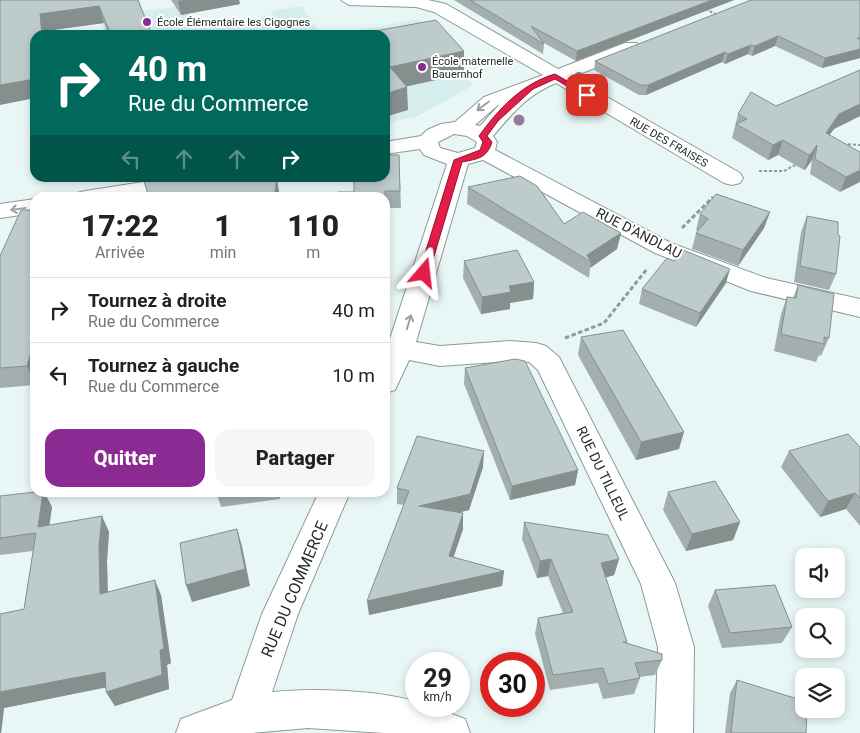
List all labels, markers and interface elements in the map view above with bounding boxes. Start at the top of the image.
marker: École Élémentaire les Cigognes [141,16,153,28]
place label: École Élémentaire les Cigognes [157,16,310,29]
text: 40 m [128,49,207,90]
icon: right [45,50,110,115]
place label: École maternelle Bauernhof [432,55,513,81]
marker: École maternelle Bauernhof [416,61,428,73]
pin [566,74,608,116]
icon: arrive [573,81,601,109]
text: Rue du Commerce [128,91,308,116]
one-way arrow [477,101,490,112]
street label: RUE DES FRAISES [627,115,710,170]
icon: left [117,145,145,173]
icon: ahead [170,145,198,173]
icon: ahead [223,145,251,173]
icon: right [276,145,304,173]
one-way arrow [10,204,26,214]
street label: RUE D'ANDLAU [593,205,685,261]
text: 17:22 [81,208,159,243]
text: 1 [214,208,232,243]
text: 110 [287,208,339,243]
text: Arrivée [95,243,145,262]
text: min [210,243,236,262]
text: m [306,243,320,262]
position arrow [397,246,449,298]
text: Tournez à droite [88,289,227,312]
icon: right [45,296,73,324]
text: 40 m [332,299,375,322]
text: Rue du Commerce [88,312,219,331]
one-way arrow [405,314,414,330]
text: Tournez à gauche [88,354,239,377]
icon: left [45,361,73,389]
text: 10 m [332,364,375,387]
text: Rue du Commerce [88,377,219,396]
street label: RUE DU TILLEUL [573,423,633,523]
button: Quitter [45,429,205,487]
button: Partager [215,429,375,487]
street label: RUE DU COMMERCE [257,518,332,660]
map controls [795,548,845,718]
button: sound [795,548,845,598]
button: search [795,608,845,658]
speed limit sign: 30 [480,652,545,717]
text: 29 [423,664,452,693]
button: layers [795,668,845,718]
text: km/h [423,690,452,704]

